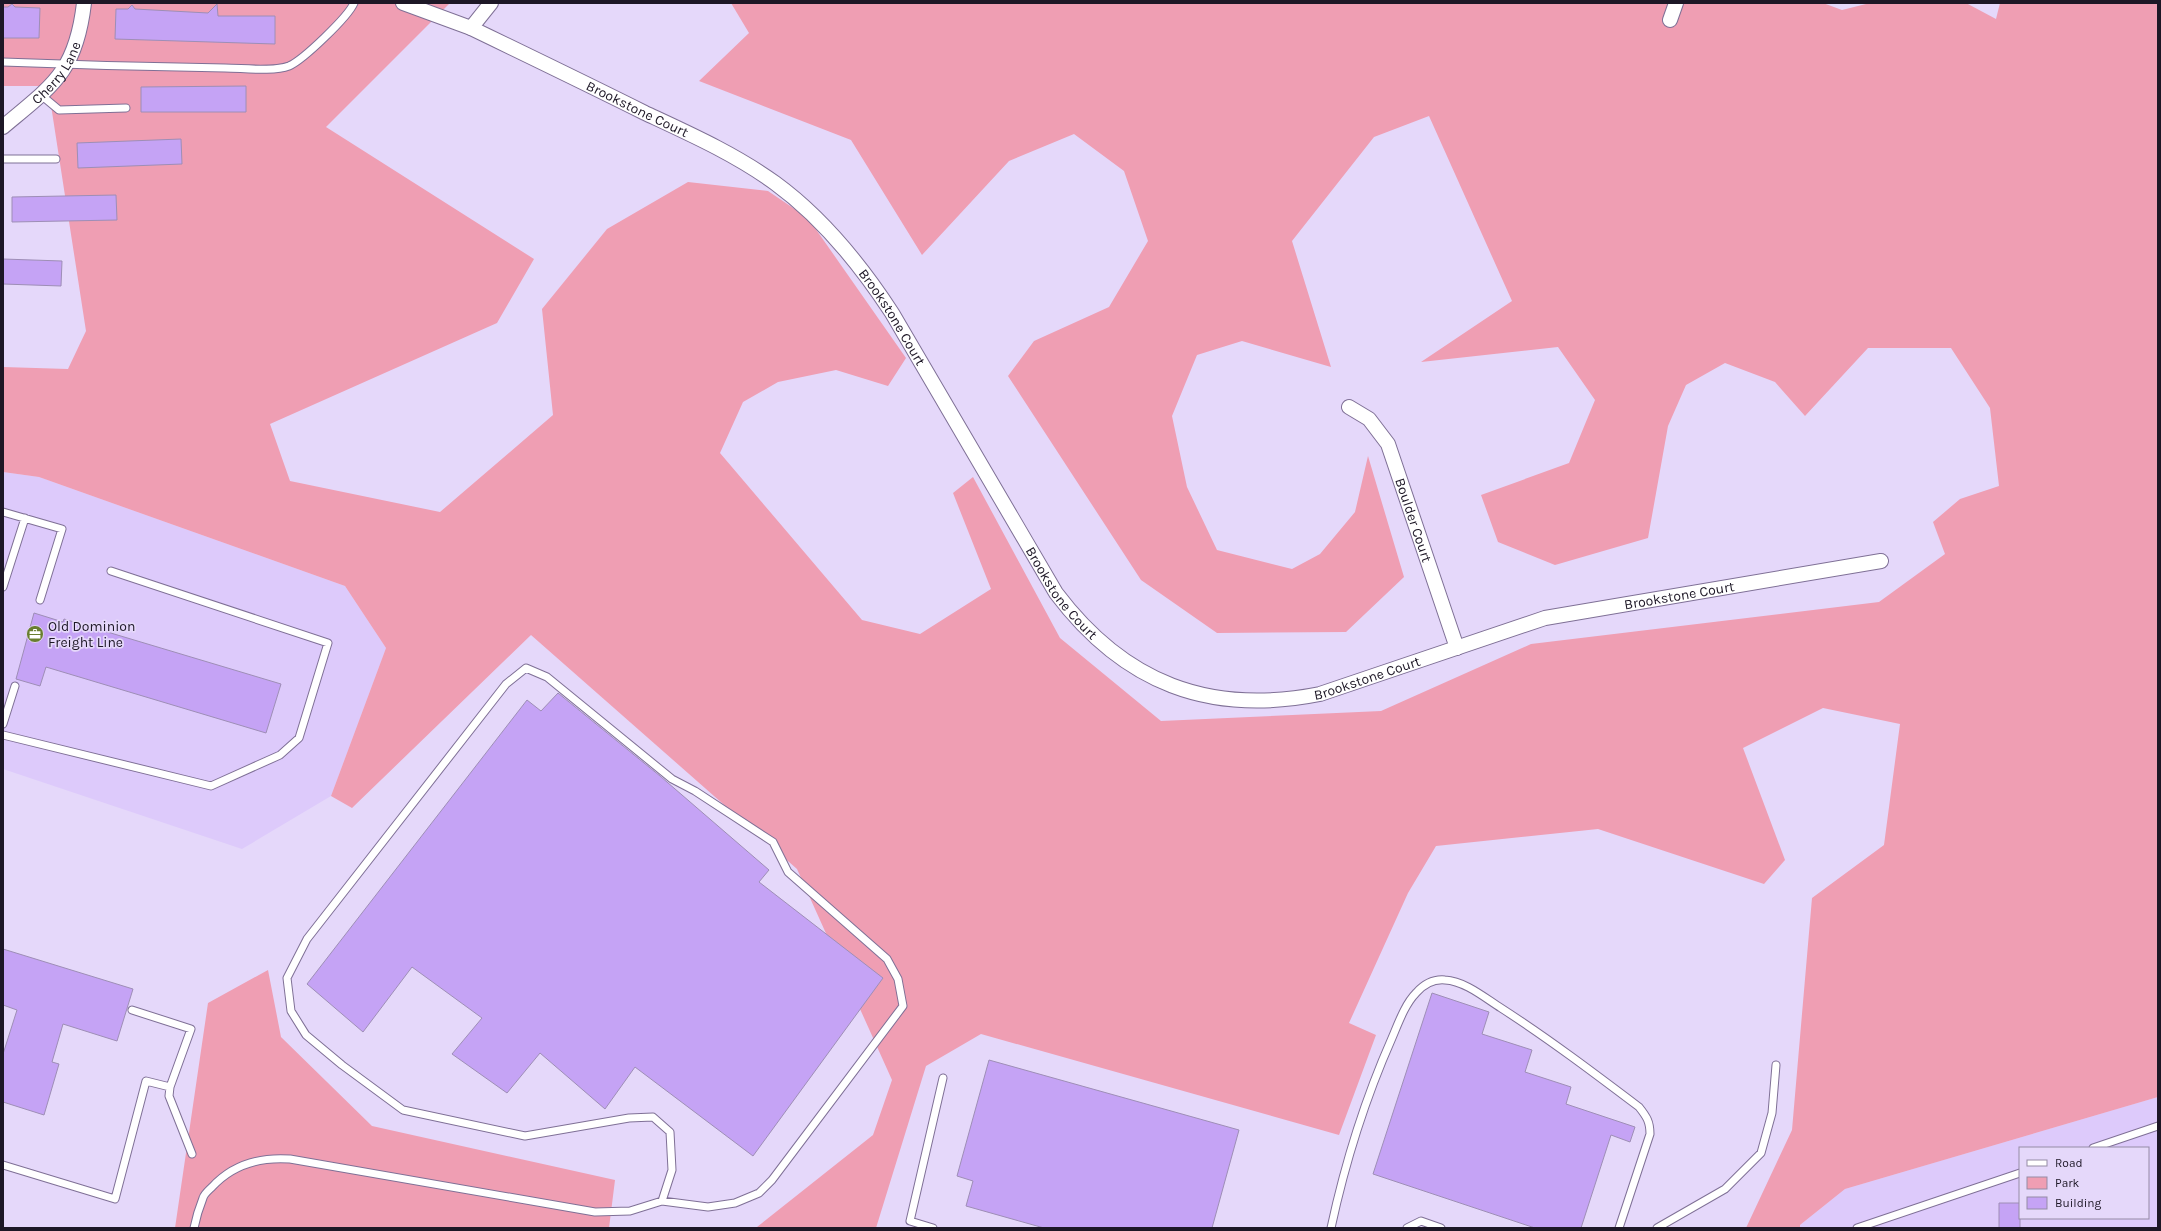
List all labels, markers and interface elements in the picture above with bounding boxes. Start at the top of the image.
street label: Cherry Lane [28,39,84,108]
street label: Brookstone Court [584,77,691,141]
street label: Brookstone Court [855,265,929,368]
street label: Boulder Court [1392,476,1436,564]
street label: Brookstone Court [1022,543,1101,643]
street label: Brookstone Court [1623,578,1735,613]
place label: Old Dominion Freight Line [48,618,135,651]
office icon: Old Dominion Freight Line [25,624,45,644]
street label: Brookstone Court [1312,652,1422,704]
legend [2019,1147,2149,1219]
text: Road [2055,1156,2083,1170]
text: Park [2055,1176,2080,1190]
text: Building [2055,1196,2102,1210]

